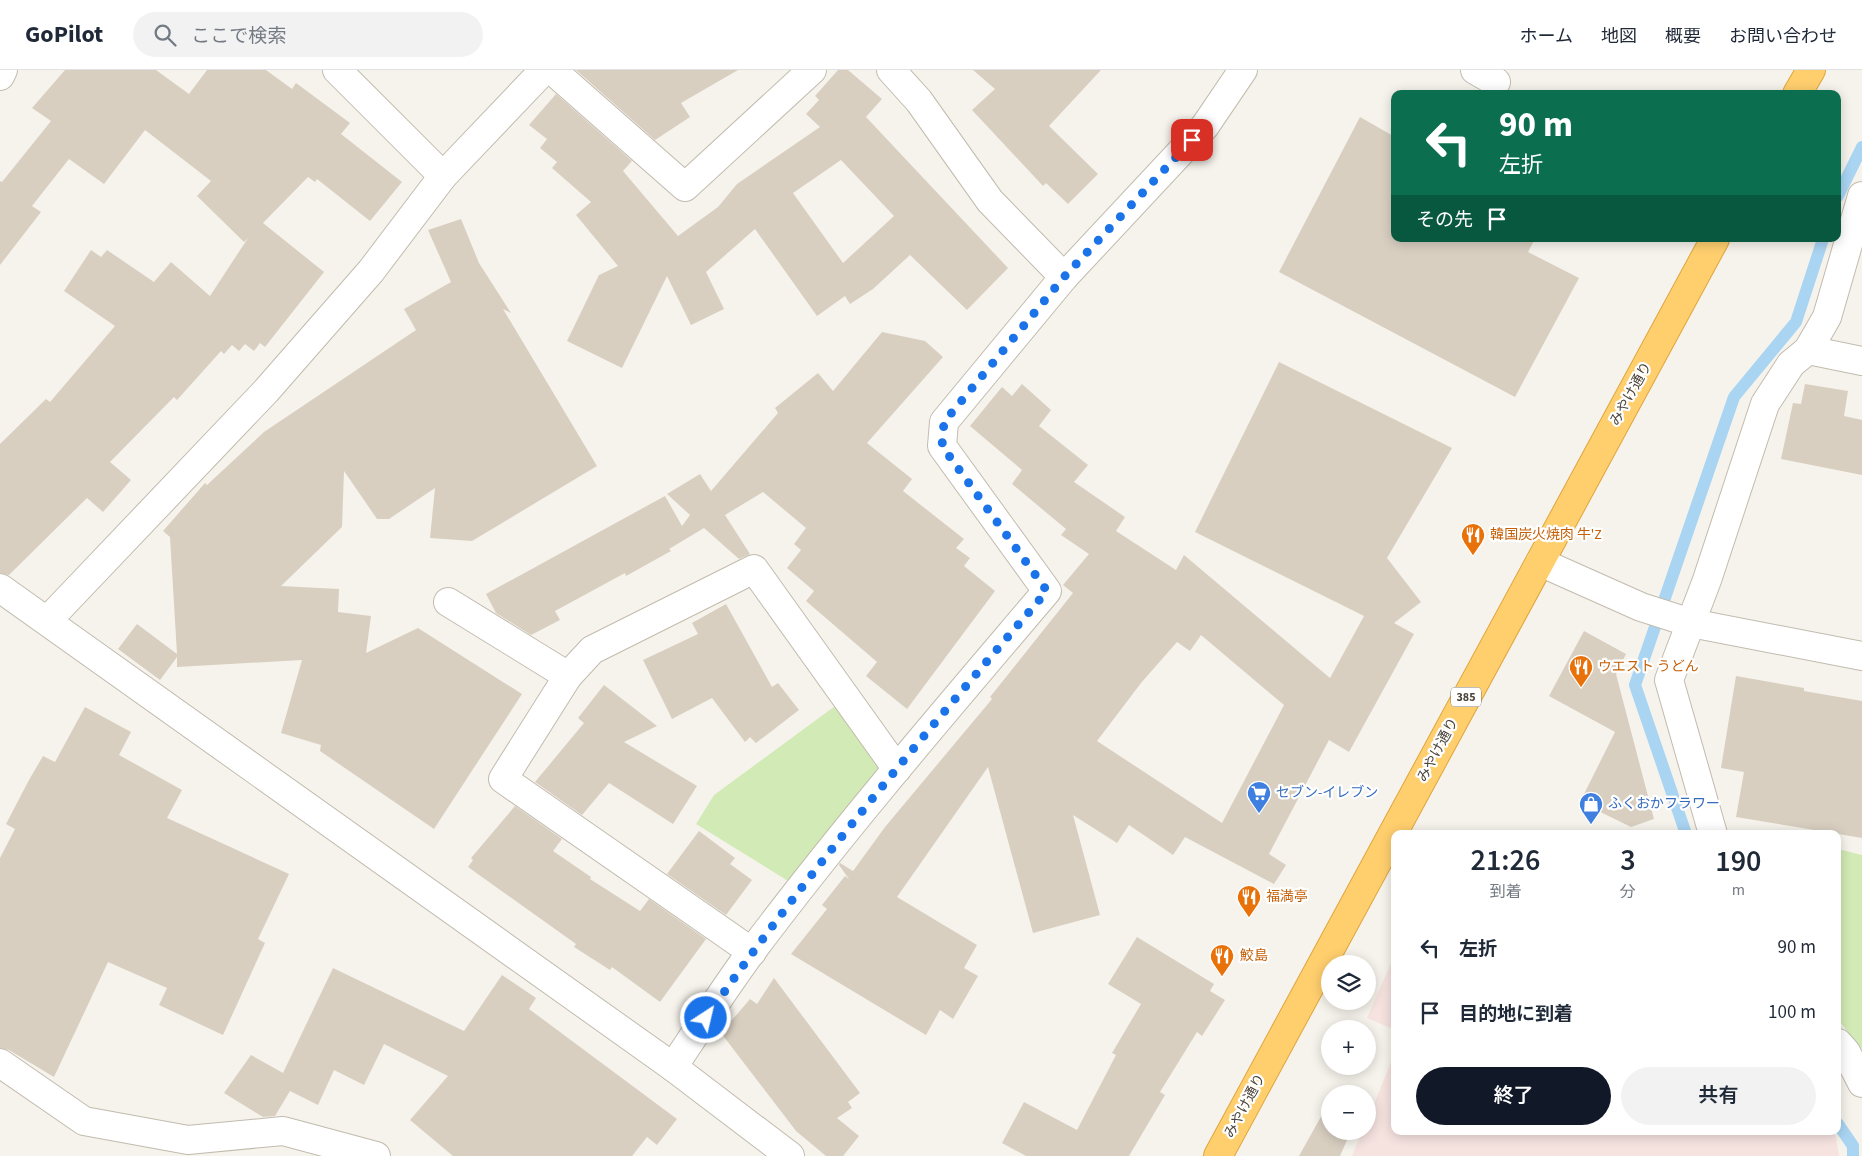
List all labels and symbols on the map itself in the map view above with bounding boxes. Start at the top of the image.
pin [1171,119,1213,161]
street label: みやけ通り [1605,359,1657,429]
restaurant icon: 韓国炭火焼肉 牛'Z [1460,522,1486,556]
place label: 韓国炭火焼肉 牛'Z [1490,525,1602,545]
restaurant icon: ウエスト うどん [1568,654,1594,688]
place label: ウエスト うどん [1598,657,1699,677]
road number: 385 [1451,688,1481,706]
street label: みやけ通り [1413,714,1463,786]
supermarket icon: セブン-イレブン [1246,780,1272,814]
place label: セブン-イレブン [1276,783,1378,803]
shop icon: ふくおかフラワー [1578,791,1604,825]
place label: ふくおかフラワー [1608,794,1720,814]
restaurant icon: 福満亭 [1236,884,1262,918]
place label: 福満亭 [1266,887,1308,907]
restaurant icon: 鮫島 [1209,943,1235,977]
place label: 鮫島 [1240,946,1268,966]
position arrow [679,991,731,1043]
street label: みやけ通り [1220,1070,1270,1142]

